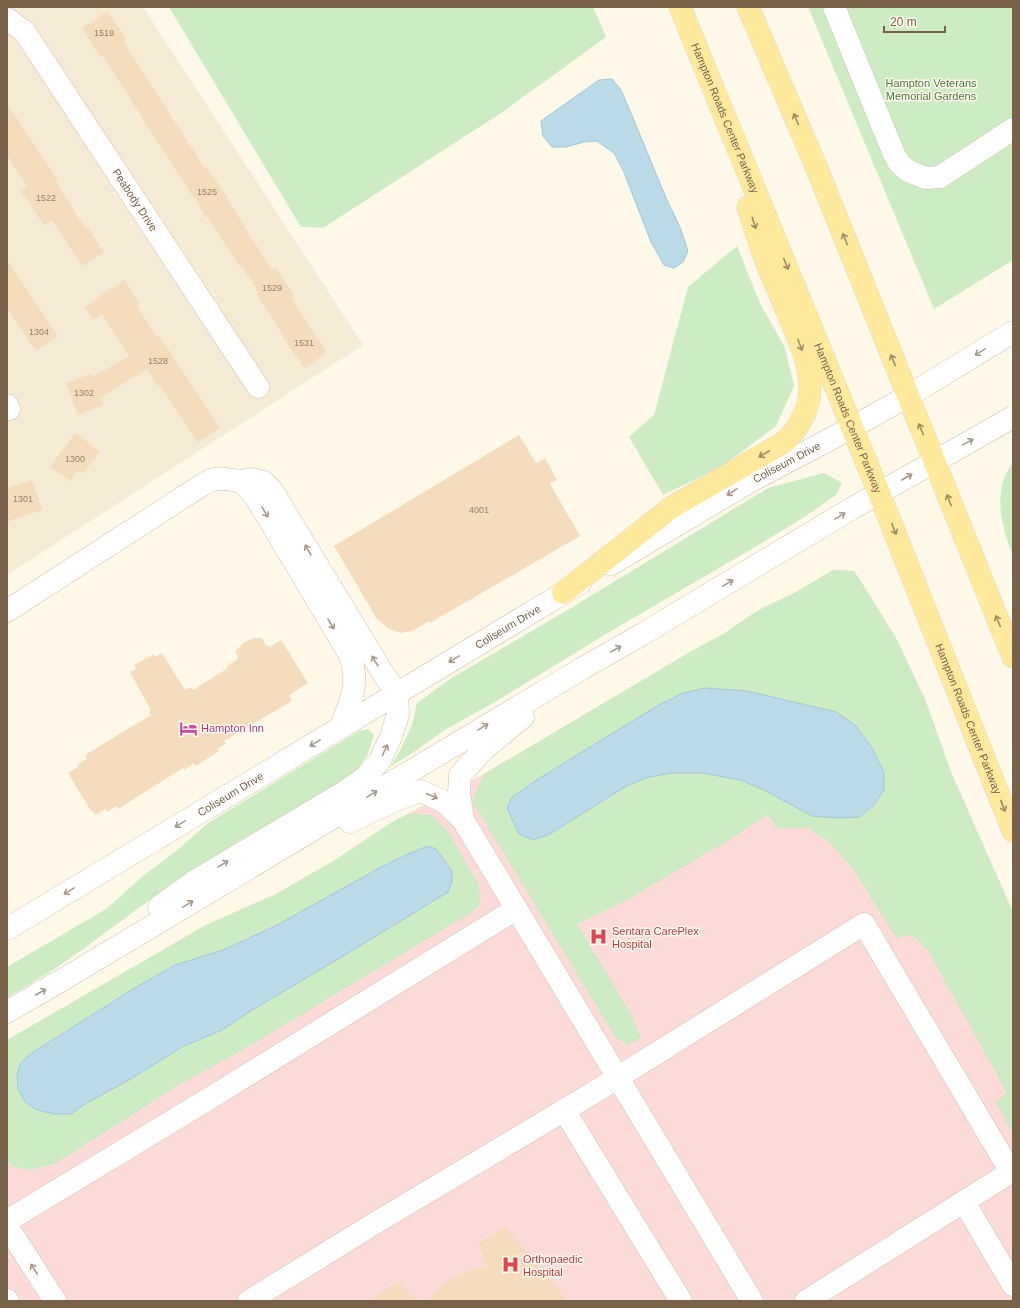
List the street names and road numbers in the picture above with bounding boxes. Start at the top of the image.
street label: Hampton Roads Center Parkway [689,41,762,195]
street label: Peabody Drive [110,166,160,233]
street label: Hampton Roads Center Parkway [812,341,884,495]
street label: Coliseum Drive [751,439,822,485]
street label: Coliseum Drive [473,602,543,651]
street label: Hampton Roads Center Parkway [933,642,1004,796]
street label: Coliseum Drive [195,770,265,819]

